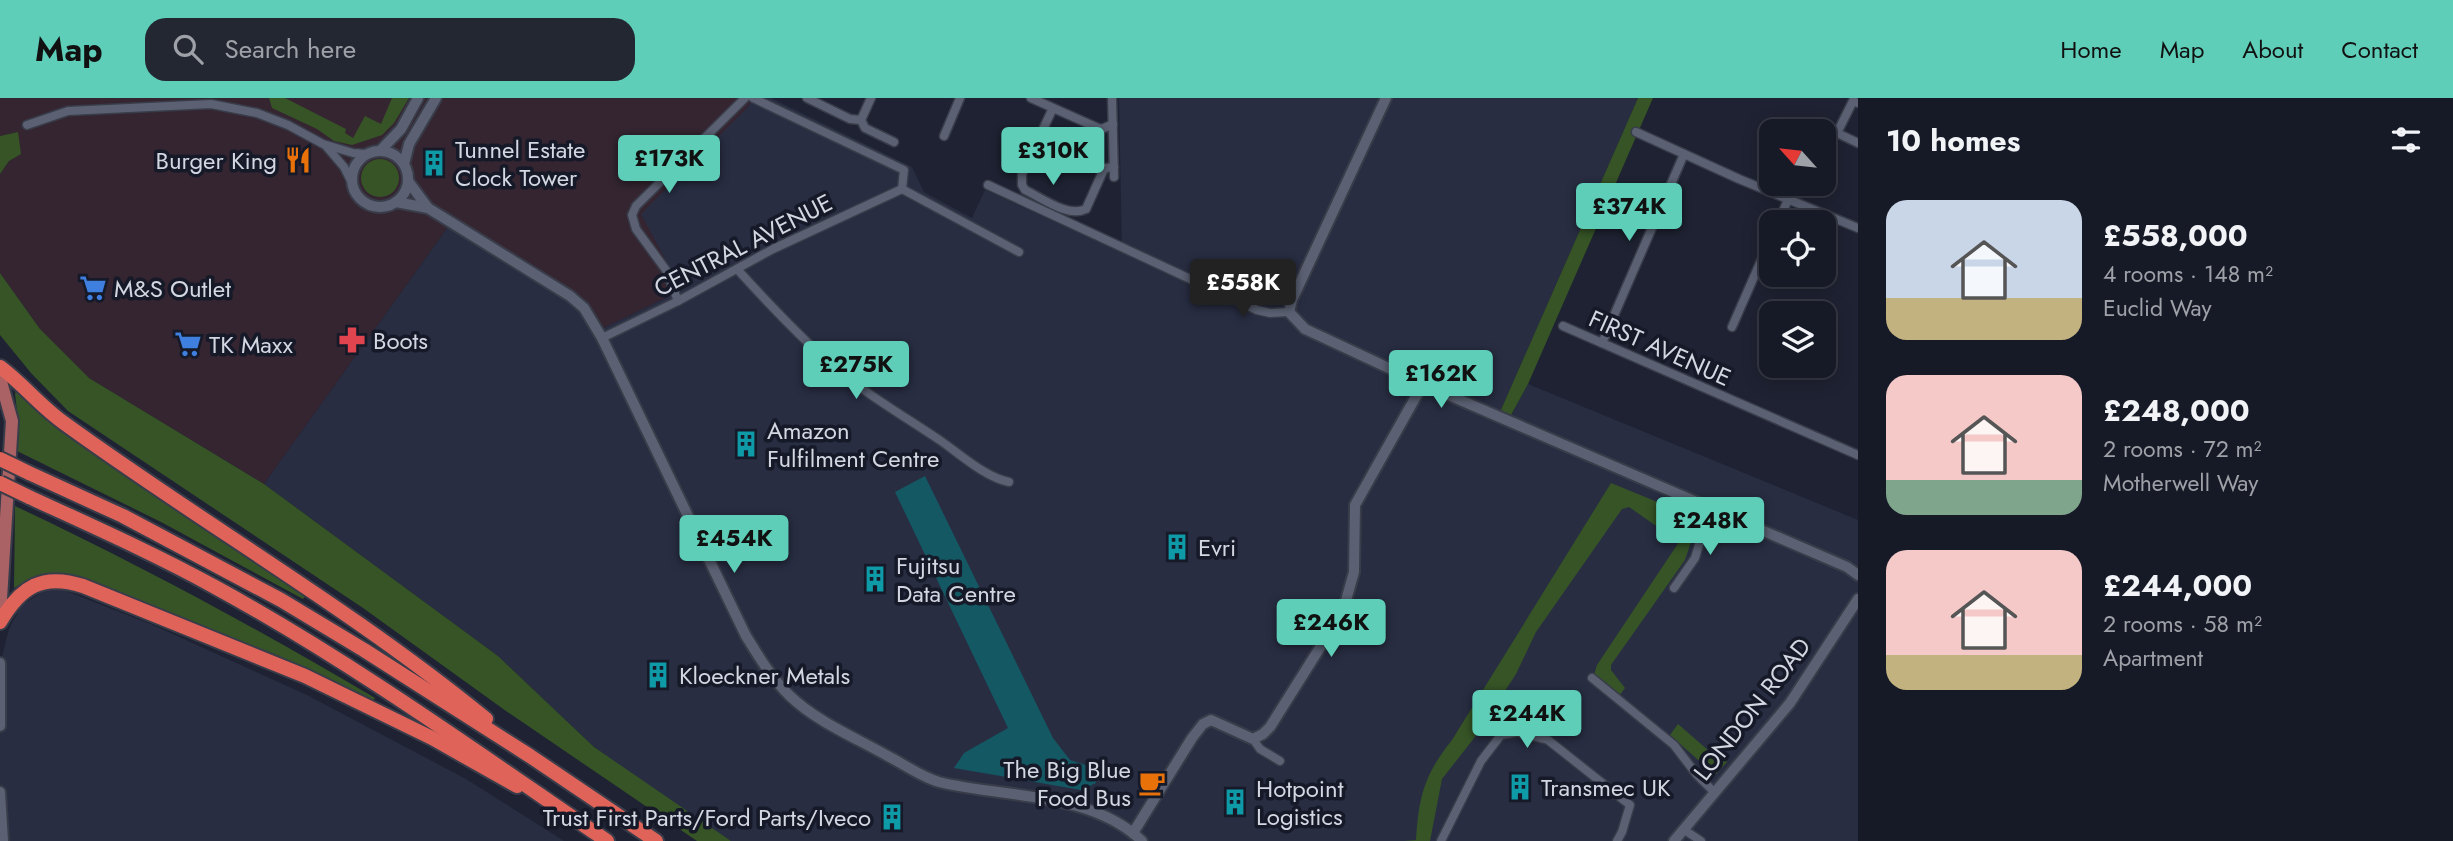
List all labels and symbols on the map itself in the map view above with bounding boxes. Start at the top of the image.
north arrow [1759,119,1836,196]
pin: £310K [1004,127,1102,187]
place label: Tunnel Estate Clock Tower [455,132,585,195]
pin: £173K [620,136,718,195]
place label: Burger King [156,143,277,178]
restaurant icon: Burger King [283,145,313,175]
building icon: Tunnel Estate Clock Tower [419,148,449,178]
pin: £374K [1580,184,1678,243]
street label: CENTRAL AVENUE [648,185,838,305]
pin: £558K [1194,260,1292,319]
place label: M&S Outlet [114,271,231,306]
supermarket icon: M&S Outlet [78,273,108,303]
street label: FIRST AVENUE [1583,301,1737,395]
place label: Boots [373,323,428,358]
pharmacy icon: Boots [337,325,367,355]
place label: TK Maxx [209,327,294,362]
supermarket icon: TK Maxx [173,329,203,359]
pin: £275K [807,342,905,401]
pin: £162K [1392,350,1490,410]
place label: Amazon Fulfilment Centre [767,413,939,476]
building icon: Amazon Fulfilment Centre [731,429,761,459]
pin: £248K [1661,498,1759,557]
pin: £454K [685,516,783,575]
place label: Evri [1198,530,1236,565]
building icon: Evri [1162,532,1192,562]
place label: Fujitsu Data Centre [896,548,1016,611]
building icon: Fujitsu Data Centre [860,564,890,594]
pin: £246K [1282,600,1380,659]
street label: LONDON ROAD [1685,630,1819,788]
place label: Kloeckner Metals [679,658,850,693]
building icon: Kloeckner Metals [643,660,673,690]
pin: £244K [1478,690,1576,750]
place label: The Big Blue Food Bus [1003,752,1131,815]
cafe icon: The Big Blue Food Bus [1137,768,1167,798]
place label: Transmec UK [1541,770,1671,805]
place label: Hotpoint Logistics [1256,771,1344,834]
building icon: Transmec UK [1505,772,1535,802]
building icon: Hotpoint Logistics [1220,787,1250,817]
place label: Trust First Parts/Ford Parts/Iveco [543,800,871,835]
building icon: Trust First Parts/Ford Parts/Iveco [877,802,907,832]

